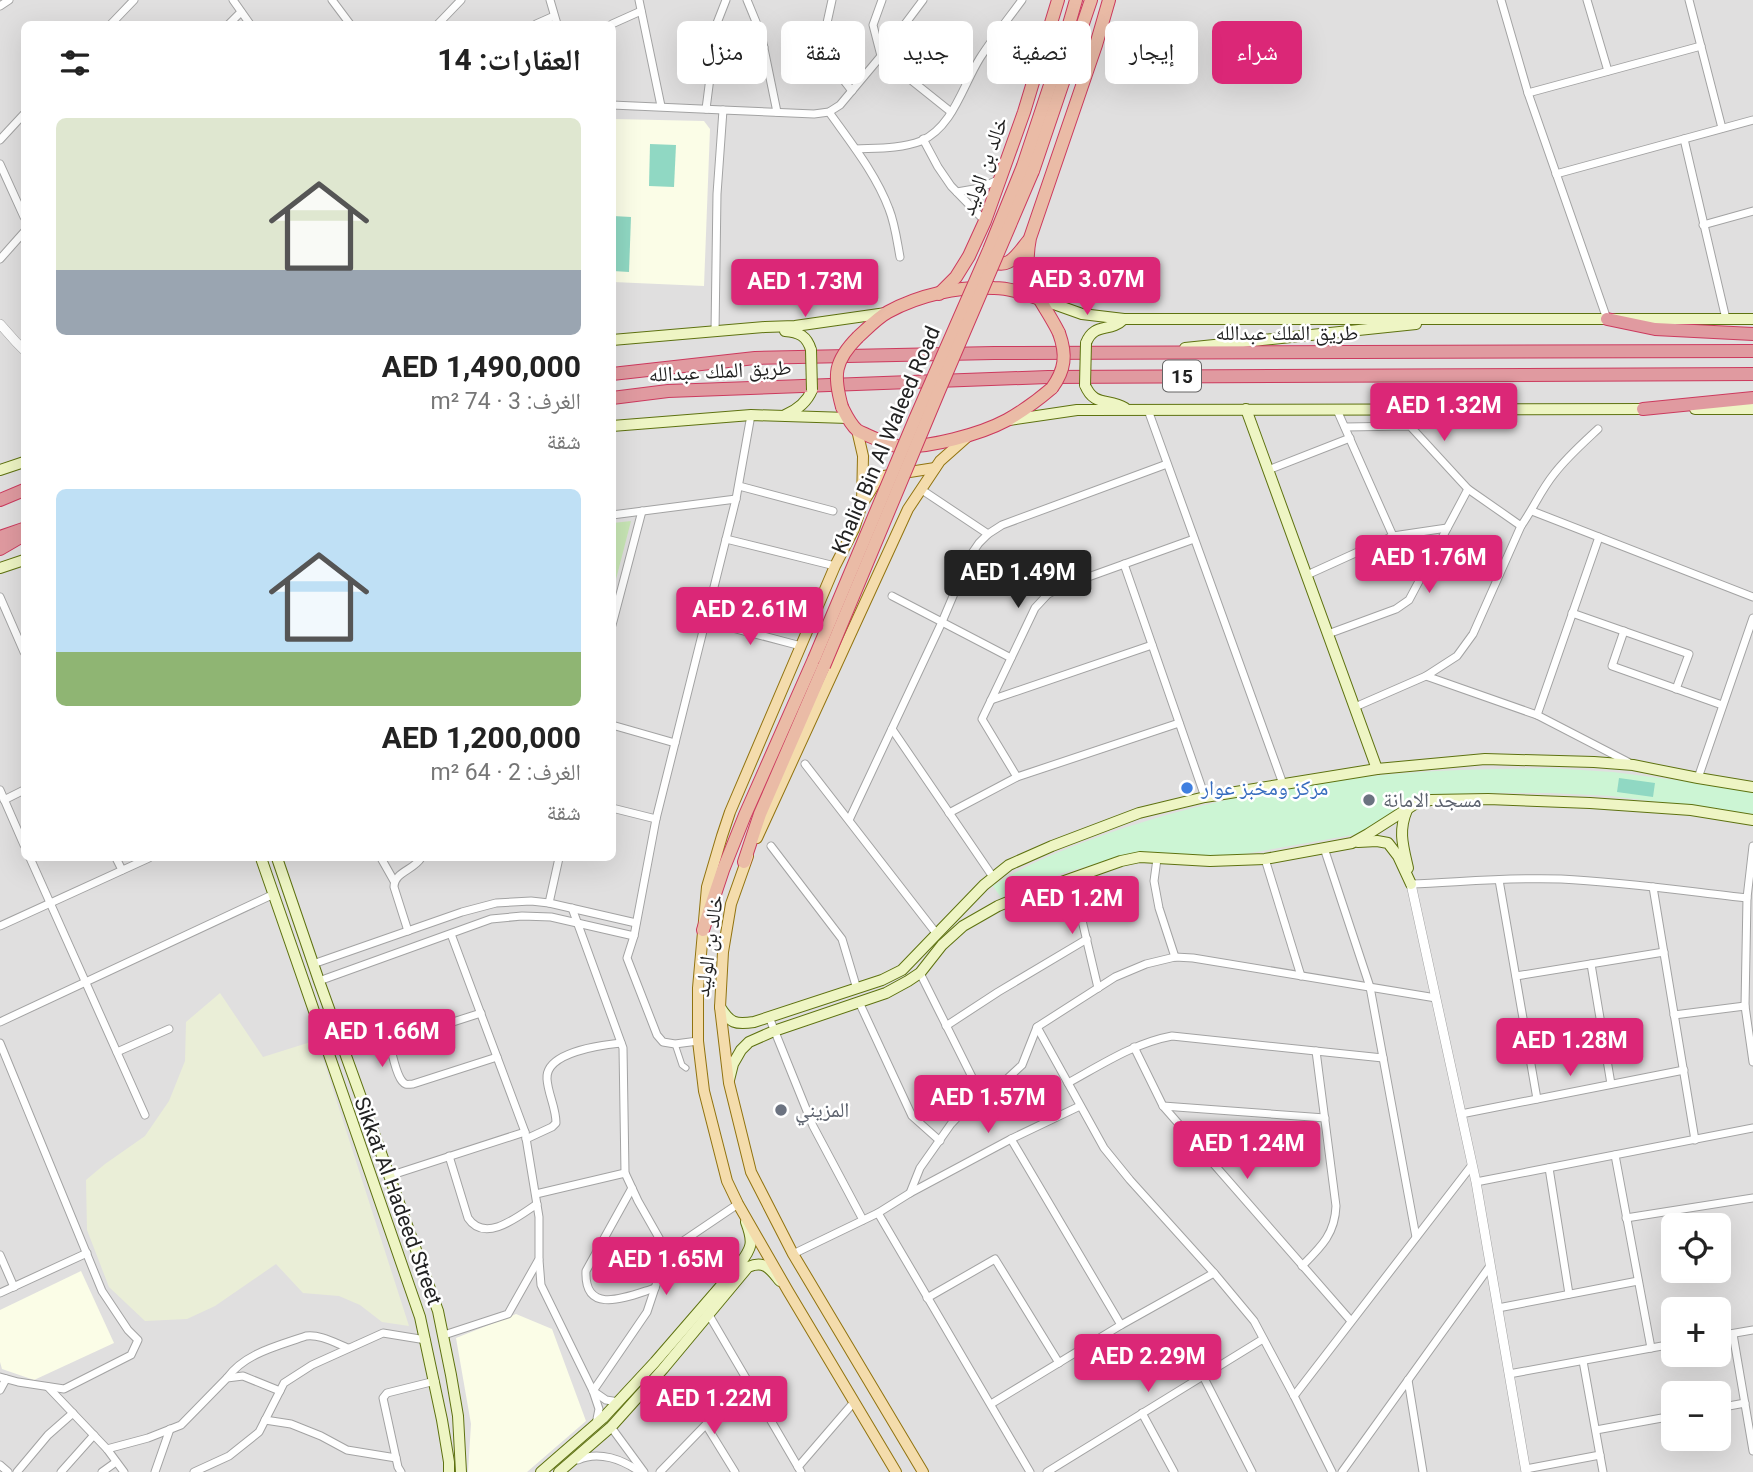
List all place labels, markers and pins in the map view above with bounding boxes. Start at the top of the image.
pin: AED 3.07M [1007,258,1167,317]
pin: AED 1.73M [725,260,885,319]
pin: AED 1.32M [1364,384,1524,443]
pin: AED 1.76M [1349,536,1509,595]
pin: AED 1.49M [938,550,1098,610]
pin: AED 2.61M [670,588,830,647]
place label: مركز ومخبز عوار [1200,776,1328,800]
marker: مركز ومخبز عوار [1179,780,1195,796]
place label: مسجد الامانة [1383,788,1482,812]
marker: مسجد الامانة [1361,792,1377,808]
pin: AED 1.2M [1000,876,1144,936]
pin: AED 1.66M [302,1010,462,1069]
pin: AED 1.28M [1490,1018,1650,1078]
pin: AED 1.57M [908,1076,1068,1135]
place label: المزيني [795,1098,849,1126]
marker: المزيني [773,1102,789,1118]
pin: AED 1.24M [1167,1122,1327,1181]
pin: AED 1.65M [586,1238,746,1297]
pin: AED 2.29M [1068,1334,1228,1394]
pin: AED 1.22M [634,1376,794,1436]

